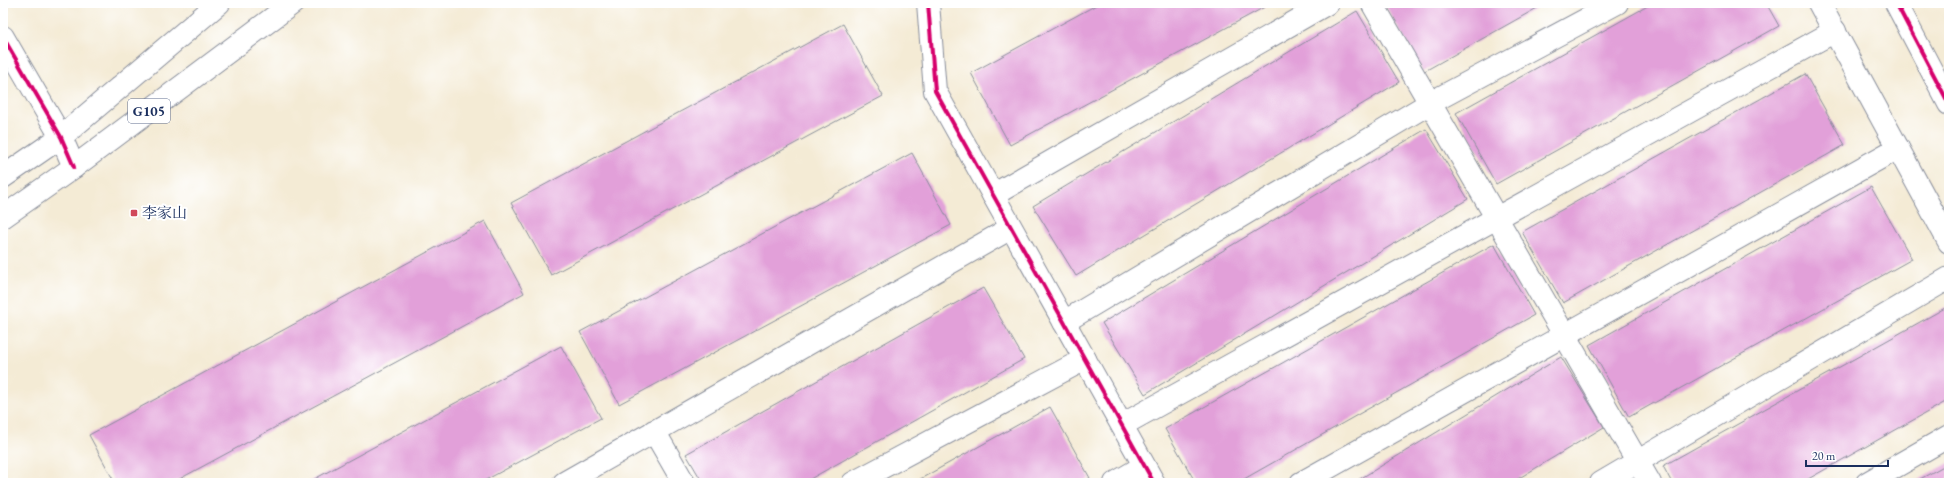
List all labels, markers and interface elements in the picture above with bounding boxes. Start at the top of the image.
road number: G105 [128,99,170,123]
place label: 李家山 [142,203,187,222]
marker: 李家山 [129,208,139,218]
scale bar [1806,442,1888,468]
text: 20 m [1812,448,1836,464]

